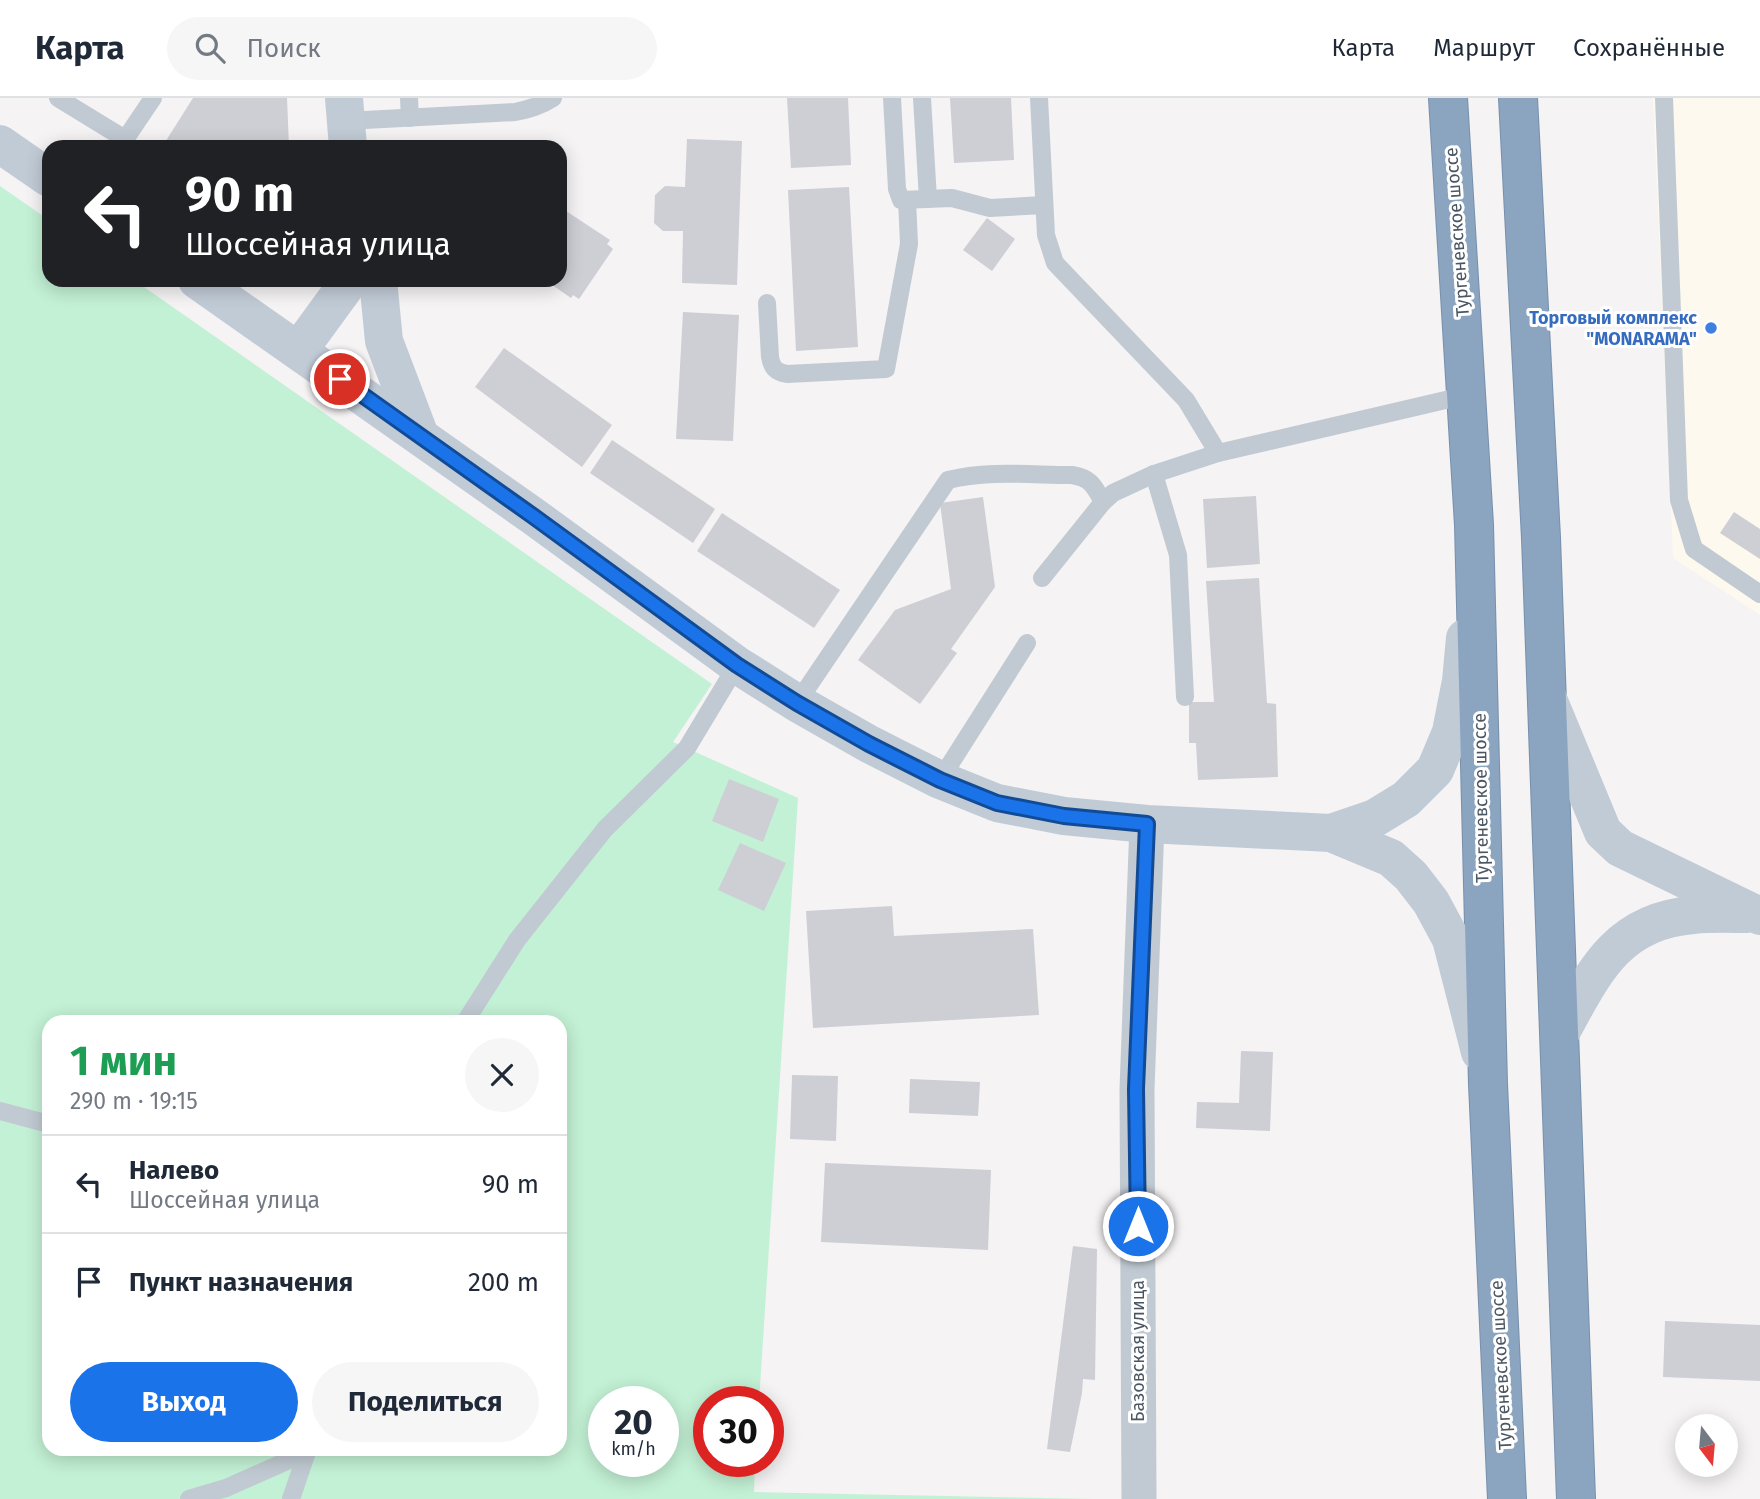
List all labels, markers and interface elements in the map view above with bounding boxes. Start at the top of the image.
search box [167,17,657,80]
text: Карта [35,28,125,68]
icon: search [191,29,229,67]
text: Поиск [247,33,321,64]
text: Карта [1332,34,1395,62]
text: Маршрут [1433,34,1535,62]
text: Сохранённые [1573,34,1725,62]
street label: Тургеневское шоссе [1440,147,1474,317]
text: 90 m [185,165,294,224]
icon: left [70,168,161,259]
text: Шоссейная улица [185,225,451,263]
place label: Торговый комплекс "MONARAMA" [1529,307,1697,350]
marker: Торговый комплекс "MONARAMA" [1703,320,1719,336]
pin [310,349,370,409]
icon: arrive [321,360,359,398]
street label: Тургеневское шоссе [1469,713,1493,883]
text: 1 мин [70,1036,177,1086]
button: close [465,1038,539,1112]
text: 290 m · 19:15 [70,1087,198,1115]
text: Налево [129,1155,219,1186]
icon: left [70,1165,108,1203]
text: 90 m [482,1169,539,1200]
text: Шоссейная улица [129,1186,320,1214]
position arrow [1101,1189,1175,1263]
icon: arrive [70,1263,108,1301]
text: Пункт назначения [129,1267,353,1298]
text: 200 m [468,1267,539,1298]
street label: Базовская улица [1127,1280,1149,1422]
street label: Тургеневское шоссе [1486,1280,1516,1450]
button: Выход [70,1362,298,1442]
button: Поделиться [312,1362,539,1442]
speed limit sign: 30 [693,1386,784,1477]
text: 20 [614,1401,653,1443]
north arrow [1675,1414,1738,1477]
map controls [1675,1414,1738,1477]
text: km/h [611,1438,656,1460]

